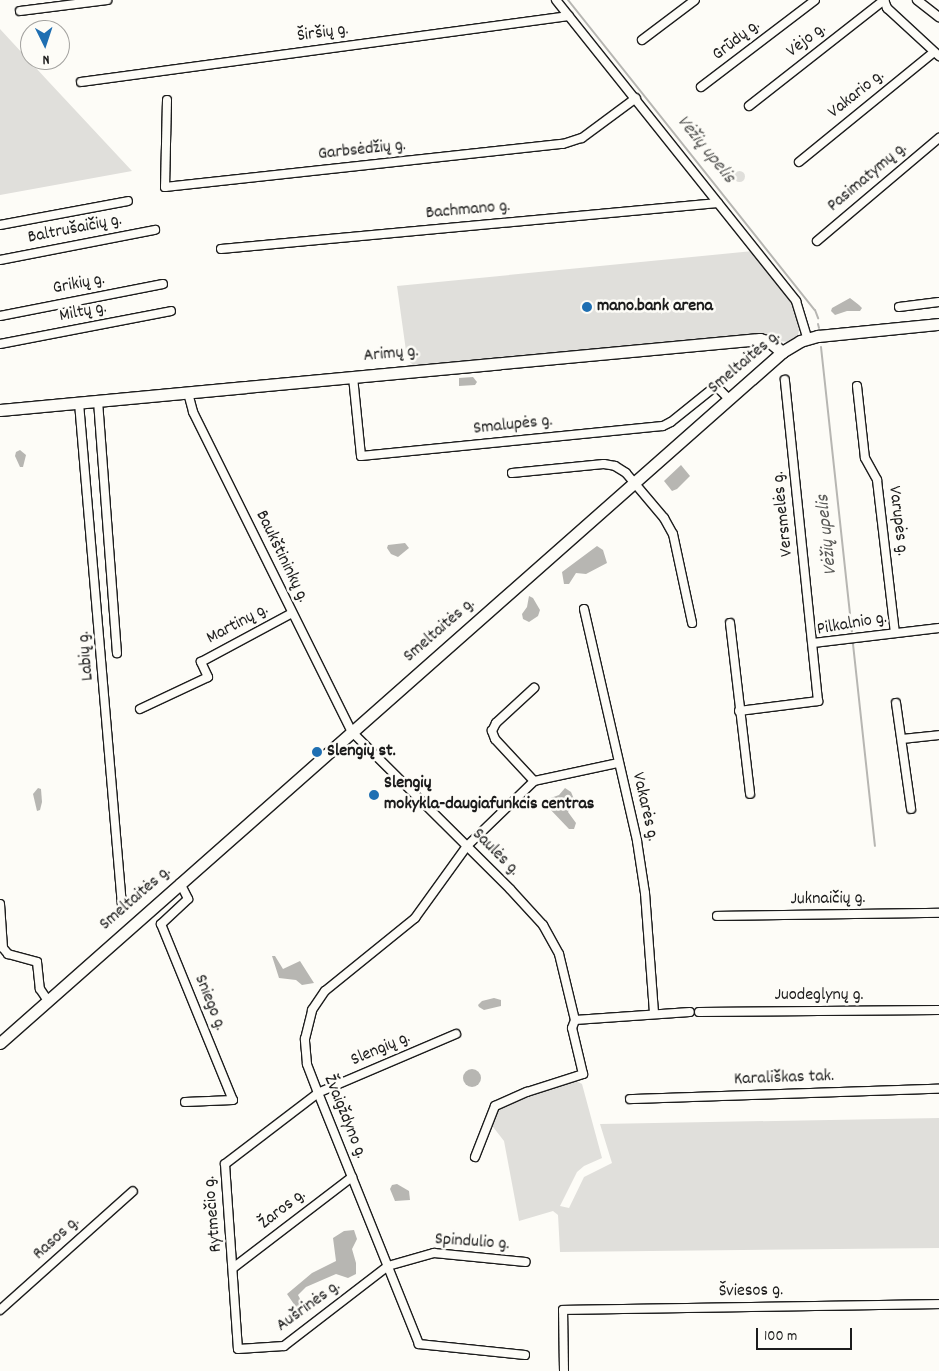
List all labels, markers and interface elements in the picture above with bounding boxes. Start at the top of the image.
street label: Grūdų g. [709,16,765,66]
street label: Vėjo g. [783,19,831,63]
north arrow [20,20,70,70]
street label: Širšių g. [296,20,350,48]
text: N [42,49,50,69]
street label: Vakario g. [825,66,889,124]
water label: Vėžių upelis [671,111,739,189]
street label: Garbsėdžių g. [317,136,407,166]
street label: Pasimatymų g. [824,138,912,218]
street label: Bachmano g. [425,197,511,225]
street label: Baltrušaičių g. [26,210,124,250]
street label: Grikių g. [51,269,107,301]
place label: mano.bank arena [597,296,713,318]
street label: Miltų g. [58,298,108,328]
marker: mano.bank arena [581,301,593,313]
street label: Smeltaitės g. [704,326,786,400]
street label: Arimų g. [363,342,419,368]
street label: Smalupės g. [472,411,554,441]
street label: Versmelės g. [769,470,799,558]
street label: Varupės g. [882,485,912,557]
water label: Vėžių upelis [812,493,844,577]
street label: Baukštininkų g. [249,507,313,607]
street label: Smeltaitės g. [400,594,480,668]
street label: Martinų g. [203,600,273,650]
street label: Pilkalnio g. [815,608,889,642]
street label: Labių g. [74,630,100,682]
place label: Slengių st. [327,741,396,763]
marker: Slengių st. [311,746,323,758]
street label: Vakarės g. [626,771,662,843]
place label: Slengių mokykla-daugiafunkcis centras [384,774,594,816]
marker: Slengių mokykla-daugiafunkcis centras [368,789,380,801]
street label: Saulės g. [467,825,523,881]
street label: Smeltaitės g. [96,862,176,936]
street label: Juknaičių g. [790,889,866,911]
street label: Sniego g. [188,972,230,1034]
street label: Juodeglynų g. [774,985,864,1007]
street label: Slengių g. [348,1028,414,1072]
street label: Karališkas tak. [734,1066,834,1092]
street label: Žvaigždyno g. [317,1072,371,1162]
street label: Rytmečio g. [200,1175,228,1253]
street label: Žaros g. [255,1185,311,1235]
street label: Rasos g. [29,1212,85,1266]
street label: Spindulio g. [434,1230,510,1256]
street label: Aušrinės g. [273,1277,345,1337]
street label: Šviesos g. [719,1281,783,1303]
scale bar [759,1318,855,1350]
text: 100 m [764,1326,797,1348]

